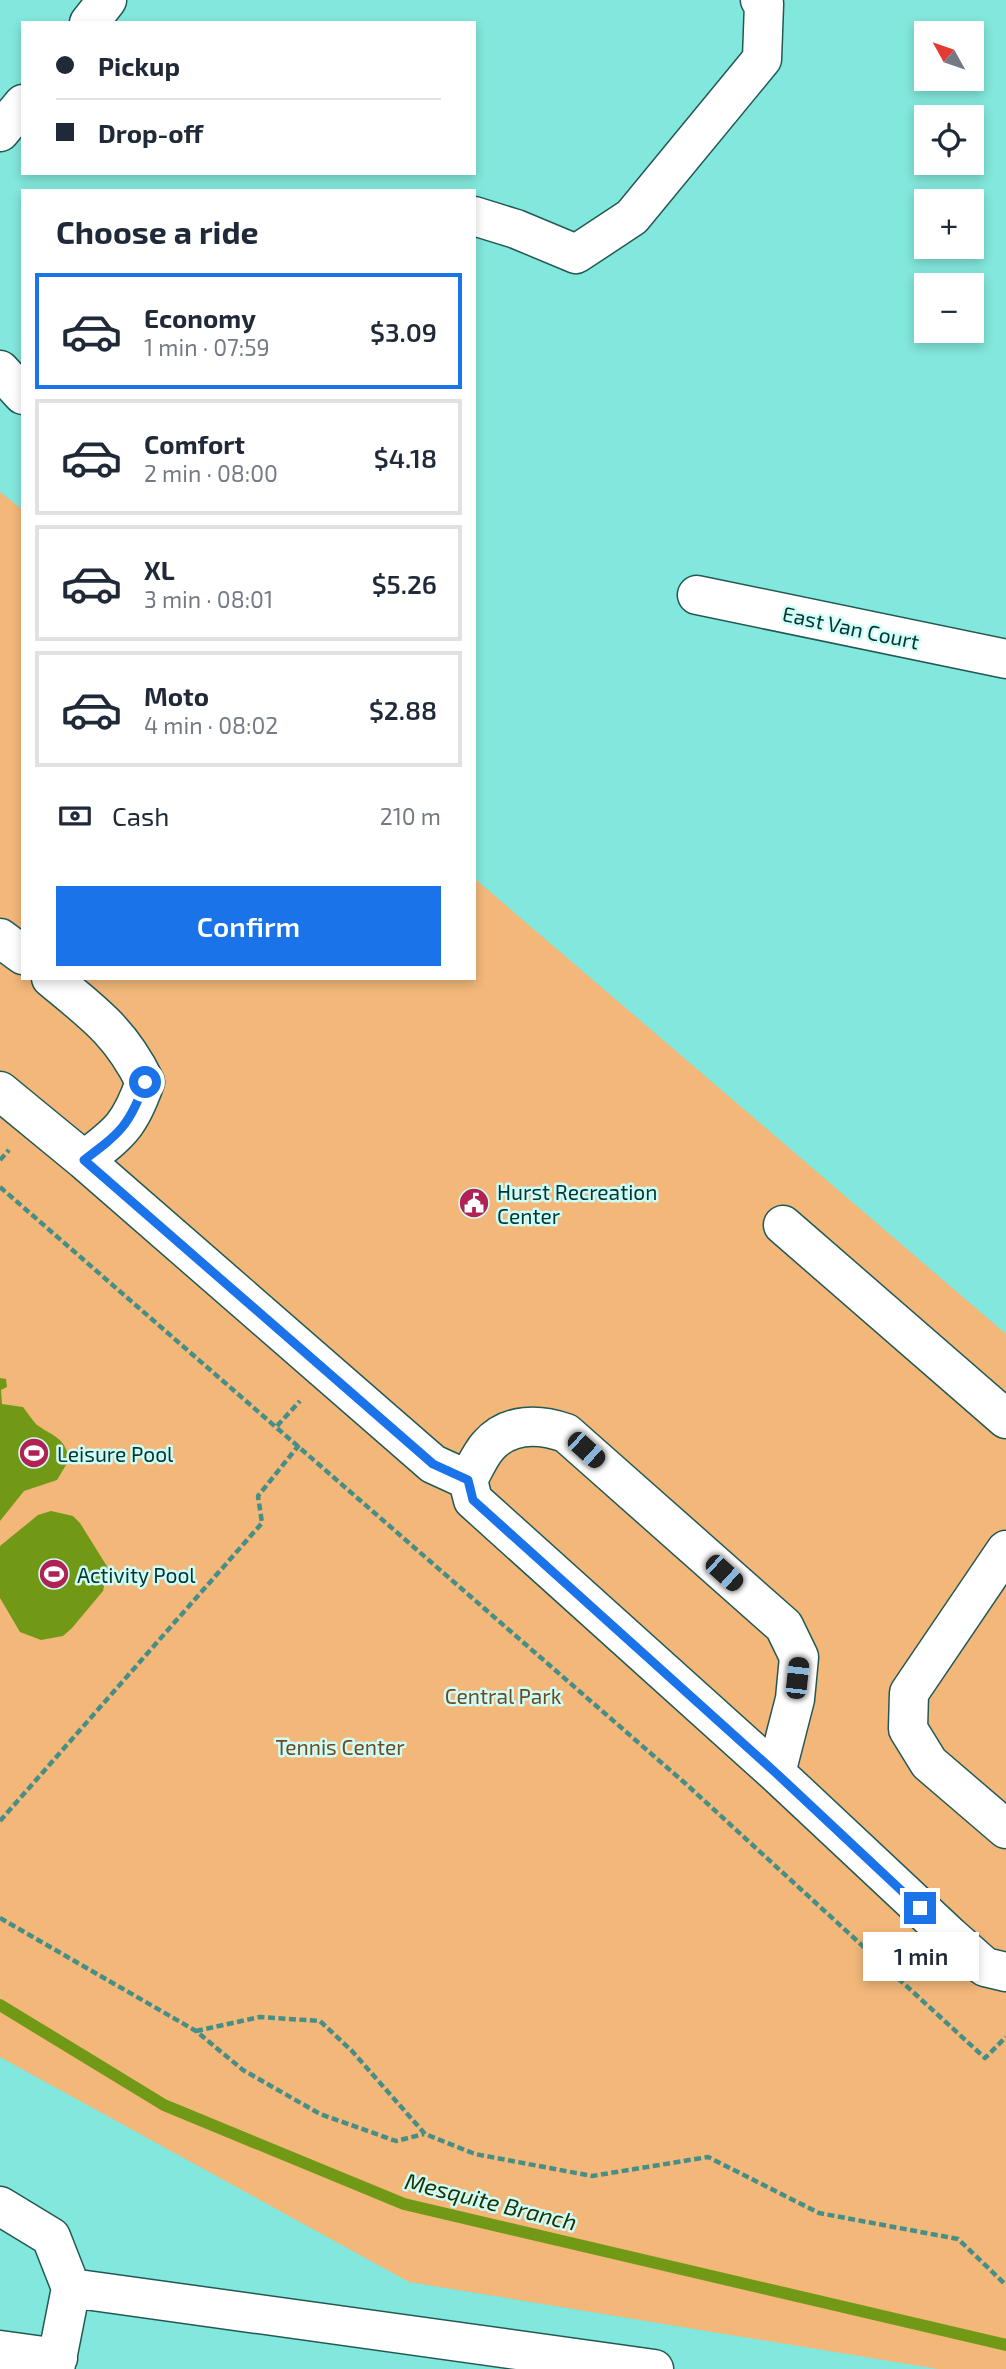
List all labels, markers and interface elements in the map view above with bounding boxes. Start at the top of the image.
north arrow [914,21,984,91]
map controls [914,21,984,343]
text: Pickup [98,50,180,81]
button: locate [914,105,984,175]
text: Drop-off [98,117,203,148]
button: + [914,189,984,259]
text: Choose a ride [56,212,259,250]
button: − [914,273,984,343]
icon: car [60,300,123,363]
text: Economy [144,302,256,333]
text: $3.09 [370,316,437,347]
text: 1 min · 07:59 [144,333,270,361]
icon: car [60,426,123,489]
text: Comfort [144,428,245,459]
text: $4.18 [374,442,437,473]
text: 2 min · 08:00 [144,459,278,487]
icon: car [60,552,123,615]
text: XL [144,554,175,585]
text: $5.26 [372,568,437,599]
text: 3 min · 08:01 [144,585,273,613]
street label: East Van Court [780,600,922,654]
icon: car [60,678,123,741]
text: Moto [144,680,209,711]
text: $2.88 [369,694,437,725]
text: 4 min · 08:02 [144,711,278,739]
icon: cash [56,797,94,835]
text: Cash [112,800,169,831]
text: 210 m [380,802,441,830]
button: Confirm [56,886,441,966]
route start [129,1066,161,1098]
place label: Hurst Recreation Center [497,1179,657,1228]
public building icon: Hurst Recreation Center [457,1186,491,1220]
car [564,1428,609,1472]
sports icon: Leisure Pool [17,1436,51,1470]
place label: Leisure Pool [57,1441,174,1466]
car [702,1551,747,1595]
sports icon: Activity Pool [37,1557,71,1591]
place label: Activity Pool [77,1562,196,1587]
car [785,1656,810,1700]
park label: Central Park [445,1683,562,1708]
park label: Tennis Center [275,1734,405,1759]
route end [904,1892,936,1924]
callout: 1 min [862,1932,978,1982]
text: 1 min [894,1942,948,1970]
water label: Mesquite Branch [402,2166,580,2236]

